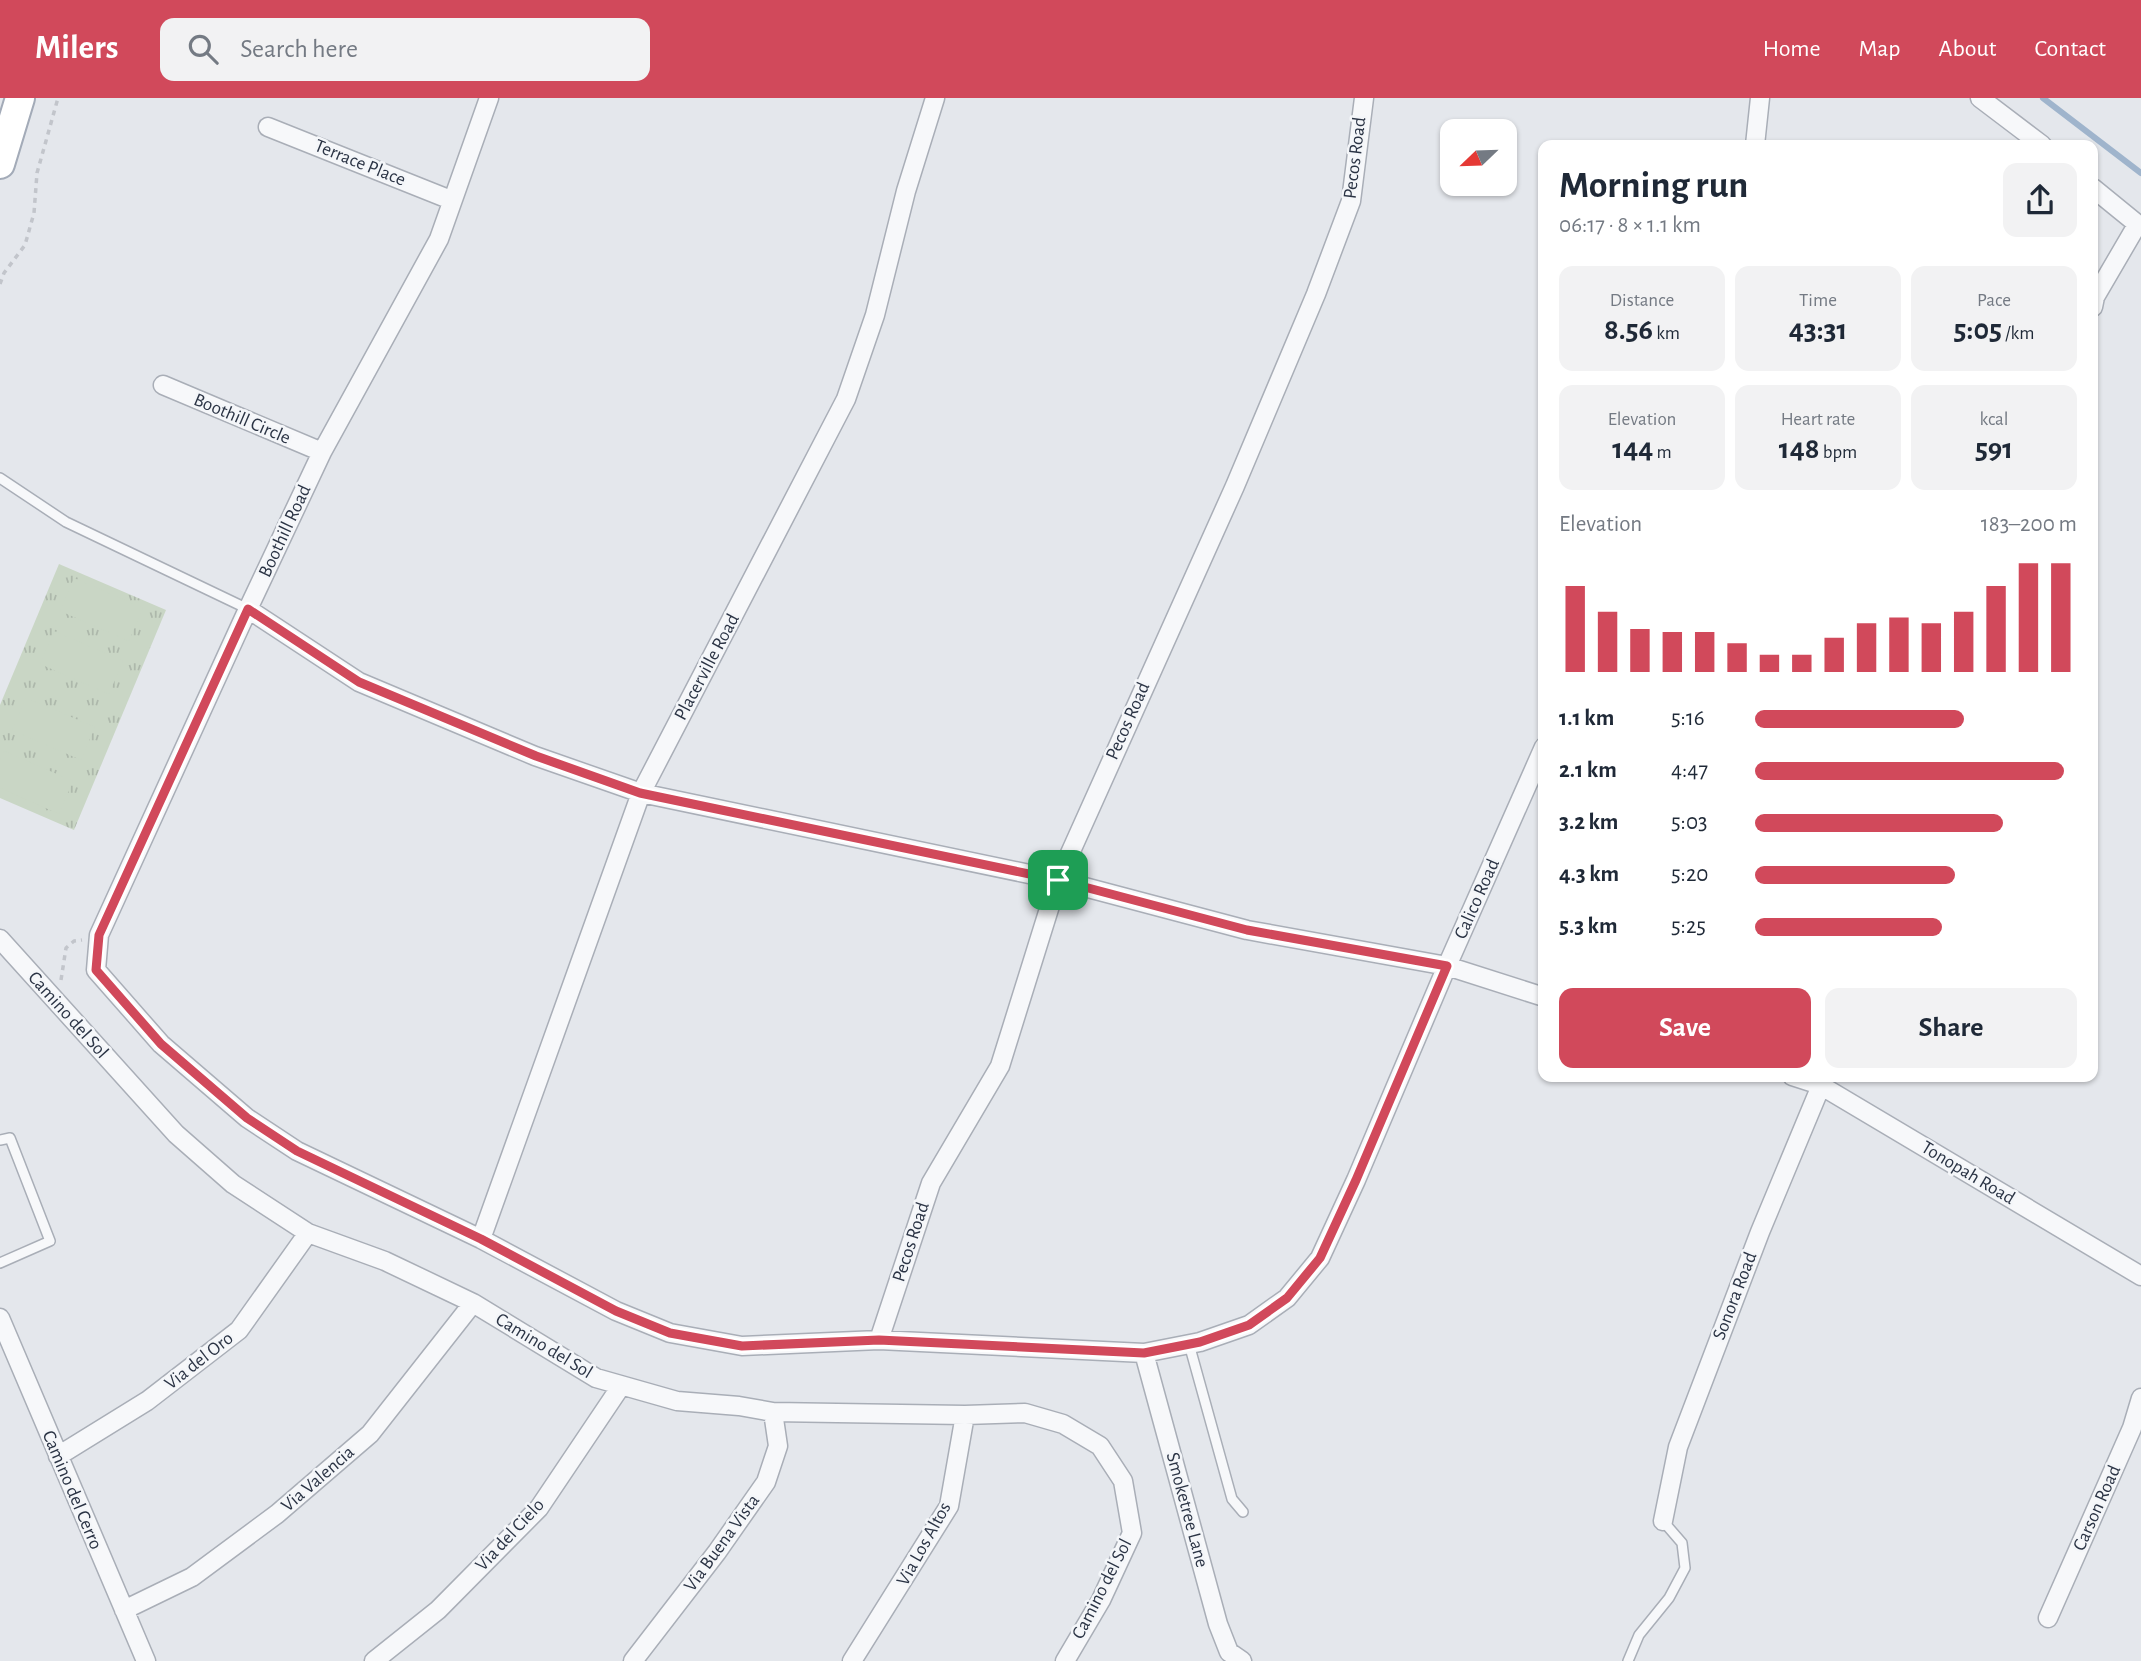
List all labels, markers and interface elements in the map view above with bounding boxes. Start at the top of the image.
search box [160,18,650,81]
icon: search [184,30,222,68]
text: Milers [35,32,118,65]
text: Search here [240,36,358,62]
text: Home [1763,37,1821,61]
text: Map [1859,37,1901,61]
text: About [1939,37,1996,61]
text: Contact [2034,37,2106,61]
street label: Pecos Road [1341,116,1369,200]
north arrow [1440,119,1517,196]
map controls [1440,119,1517,196]
street label: Terrace Place [312,136,408,190]
button: share [2003,163,2077,237]
text: Morning run [1559,167,1748,205]
text: 06:17 · 8 × 1.1 km [1559,214,1701,237]
text: Distance [1610,291,1674,310]
text: Time [1799,291,1837,310]
text: Pace [1977,291,2011,310]
text: 8.56 [1604,315,1653,345]
text: 43:31 [1789,315,1847,345]
text: 5:05 [1954,315,2002,345]
text: km [1653,324,1680,343]
text: /km [2002,324,2034,343]
street label: Boothill Circle [191,390,293,448]
text: Elevation [1608,410,1676,429]
text: Heart rate [1781,410,1855,429]
text: kcal [1980,410,2008,429]
text: 144 [1612,434,1653,464]
text: 148 [1779,434,1820,464]
text: 591 [1975,434,2013,464]
text: m [1653,443,1672,462]
text: bpm [1820,443,1857,462]
street label: Boothill Road [255,482,315,580]
text: Elevation [1559,513,1642,536]
text: 183–200 m [1981,513,2077,536]
street label: Placerville Road [671,611,743,723]
street label: Pecos Road [1103,679,1154,763]
text: 1.1 km [1559,707,1614,730]
text: 5:16 [1671,707,1705,730]
text: 2.1 km [1559,759,1617,782]
text: 4:47 [1671,759,1708,782]
text: 3.2 km [1559,811,1618,834]
text: 5:03 [1671,811,1708,834]
pin [1028,850,1088,910]
street label: Calico Road [1451,856,1503,942]
icon: arrive [1039,861,1077,899]
text: 4.3 km [1559,863,1619,886]
text: 5:20 [1671,863,1709,886]
text: 5.3 km [1559,915,1618,938]
text: 5:25 [1671,915,1706,938]
street label: Camino del Sol [24,968,112,1062]
button: Save [1559,988,1811,1068]
button: Share [1825,988,2077,1068]
street label: Tonopah Road [1918,1138,2018,1208]
street label: Pecos Road [889,1200,933,1284]
street label: Sonora Road [1710,1249,1760,1343]
street label: Camino del Sol [492,1310,596,1382]
street label: Via del Oro [161,1329,237,1393]
street label: Camino del Cerro [38,1428,106,1552]
street label: Via Valencia [278,1442,358,1516]
street label: Smoketree Lane [1163,1450,1211,1570]
street label: Carson Road [2070,1462,2124,1554]
street label: Via Buena Vista [681,1491,764,1595]
street label: Via del Cielo [472,1495,548,1575]
street label: Via Los Altos [893,1499,955,1589]
street label: Camino del Sol [1069,1536,1135,1642]

